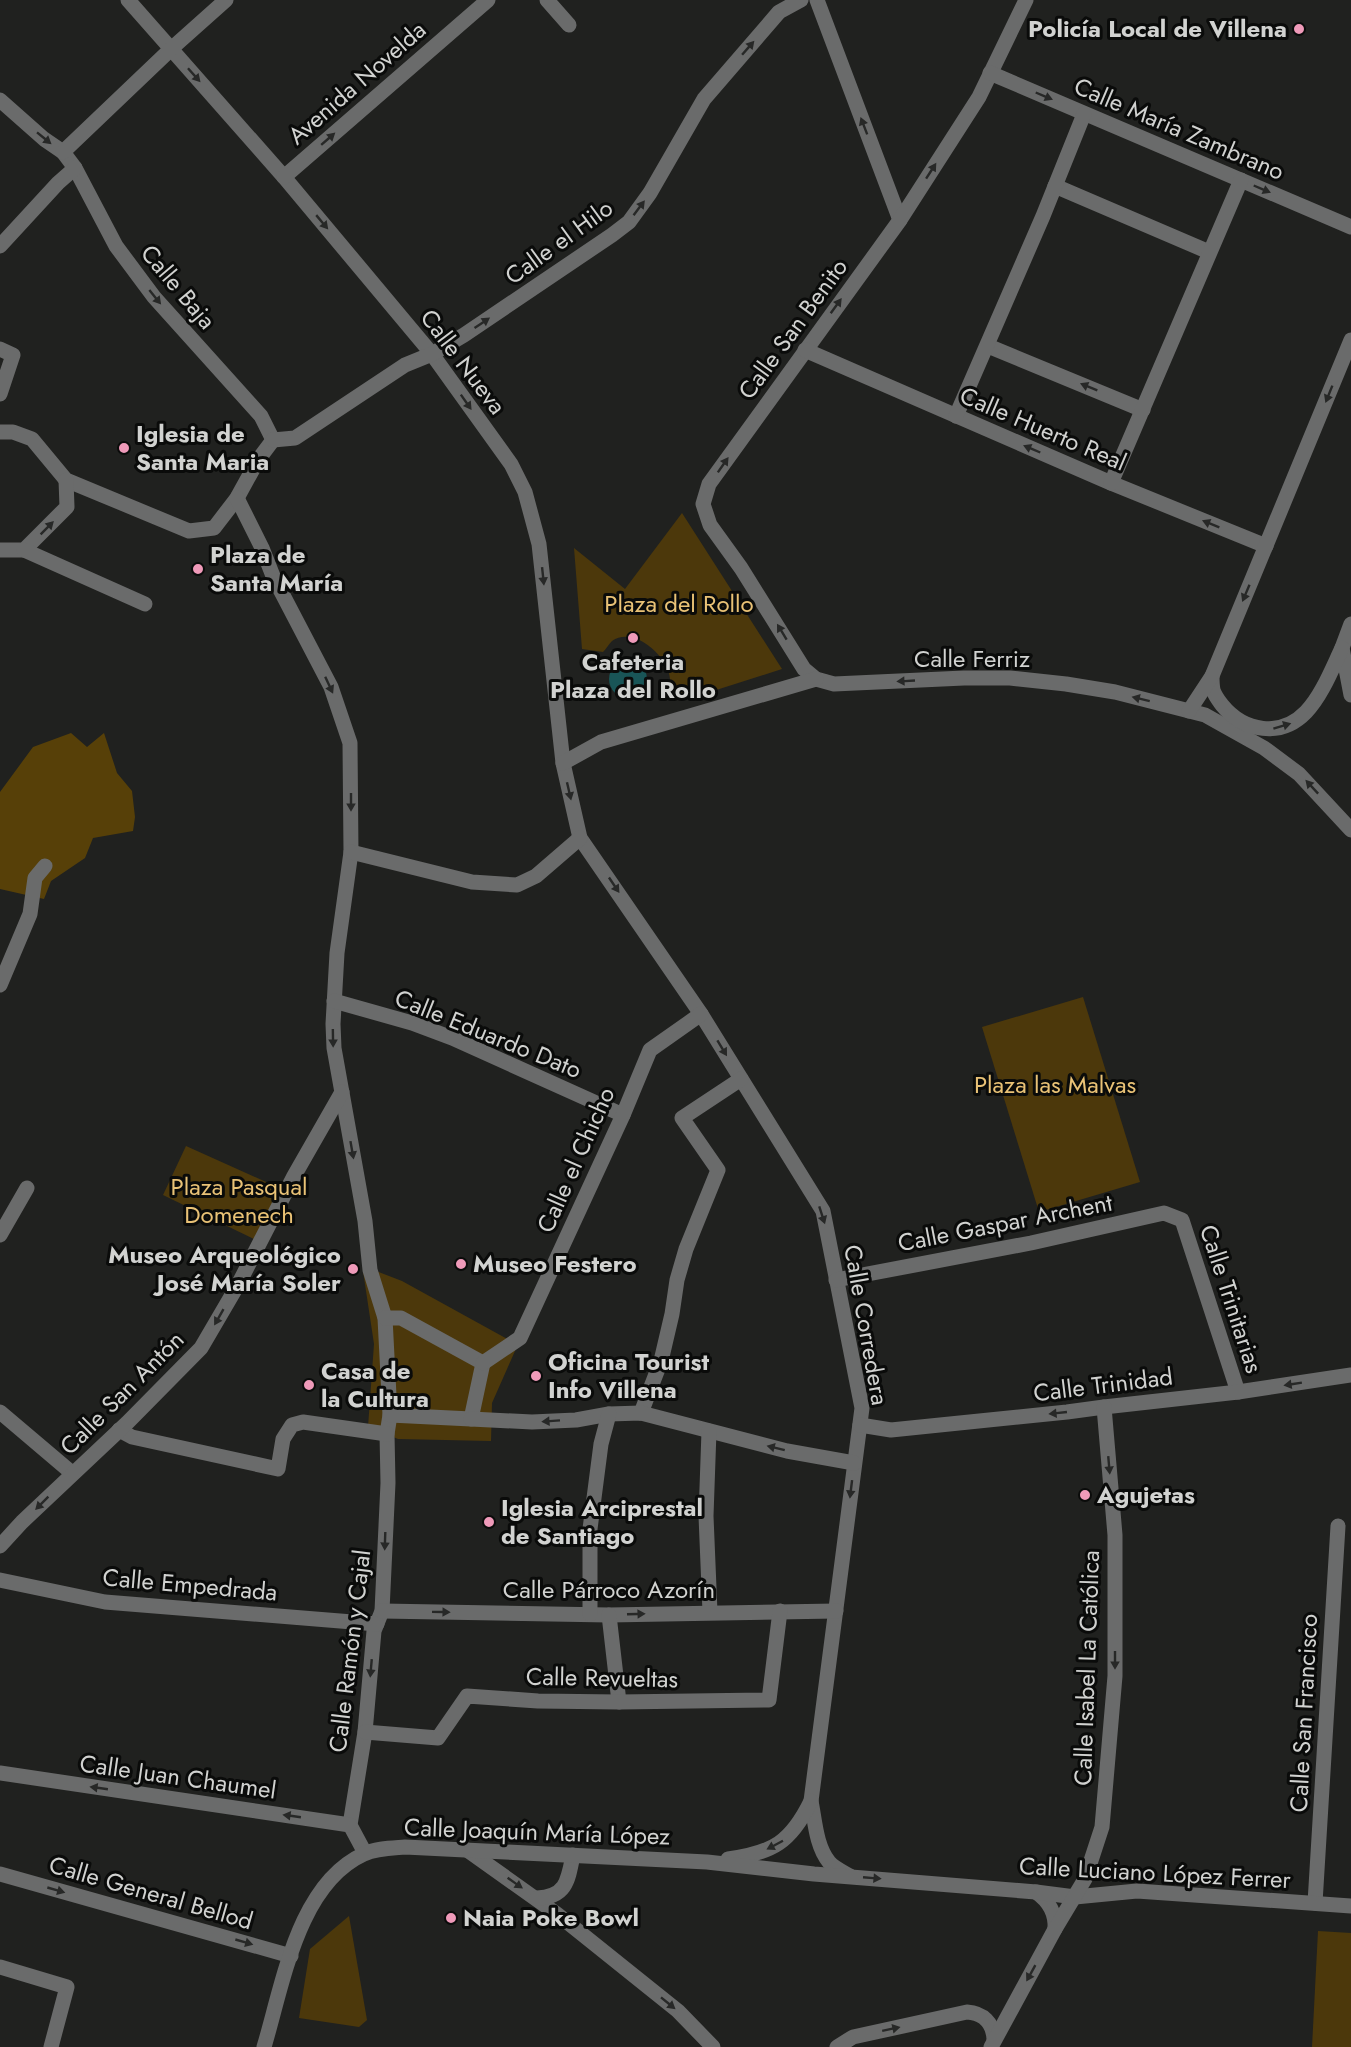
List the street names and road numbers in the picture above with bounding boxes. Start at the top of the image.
street label: Avenida Novelda [280,13,433,153]
street label: Calle María Zambrano [1069,68,1290,189]
street label: Calle el Hilo [498,190,620,293]
street label: Calle Baja [132,237,224,337]
street label: Calle San Benito [729,251,856,406]
street label: Calle Nueva [412,302,515,422]
street label: Calle Huerto Real [954,378,1132,479]
street label: Calle Ferriz [914,641,1030,676]
street label: Calle Eduardo Dato [390,980,587,1087]
street label: Calle el Chicho [528,1081,623,1238]
street label: Calle Gaspar Archent [895,1185,1115,1260]
street label: Calle Trinitarias [1191,1220,1272,1378]
street label: Calle Corredera [835,1242,898,1408]
street label: Calle San Antón [52,1323,192,1463]
street label: Calle Trinidad [1031,1359,1175,1410]
street label: Calle Ramón y Cajal [320,1548,379,1754]
street label: Calle Isabel La Católica [1065,1550,1108,1786]
street label: Calle Empedrada [101,1559,279,1610]
street label: Calle Párroco Azorín [503,1572,715,1607]
street label: Calle San Francisco [1281,1613,1326,1813]
street label: Calle Revueltas [526,1659,678,1696]
street label: Calle Juan Chaumel [78,1745,279,1808]
street label: Calle Joaquín María López [403,1809,671,1854]
street label: Calle General Bellod [45,1847,257,1938]
street label: Calle Luciano López Ferrer [1018,1848,1292,1897]

